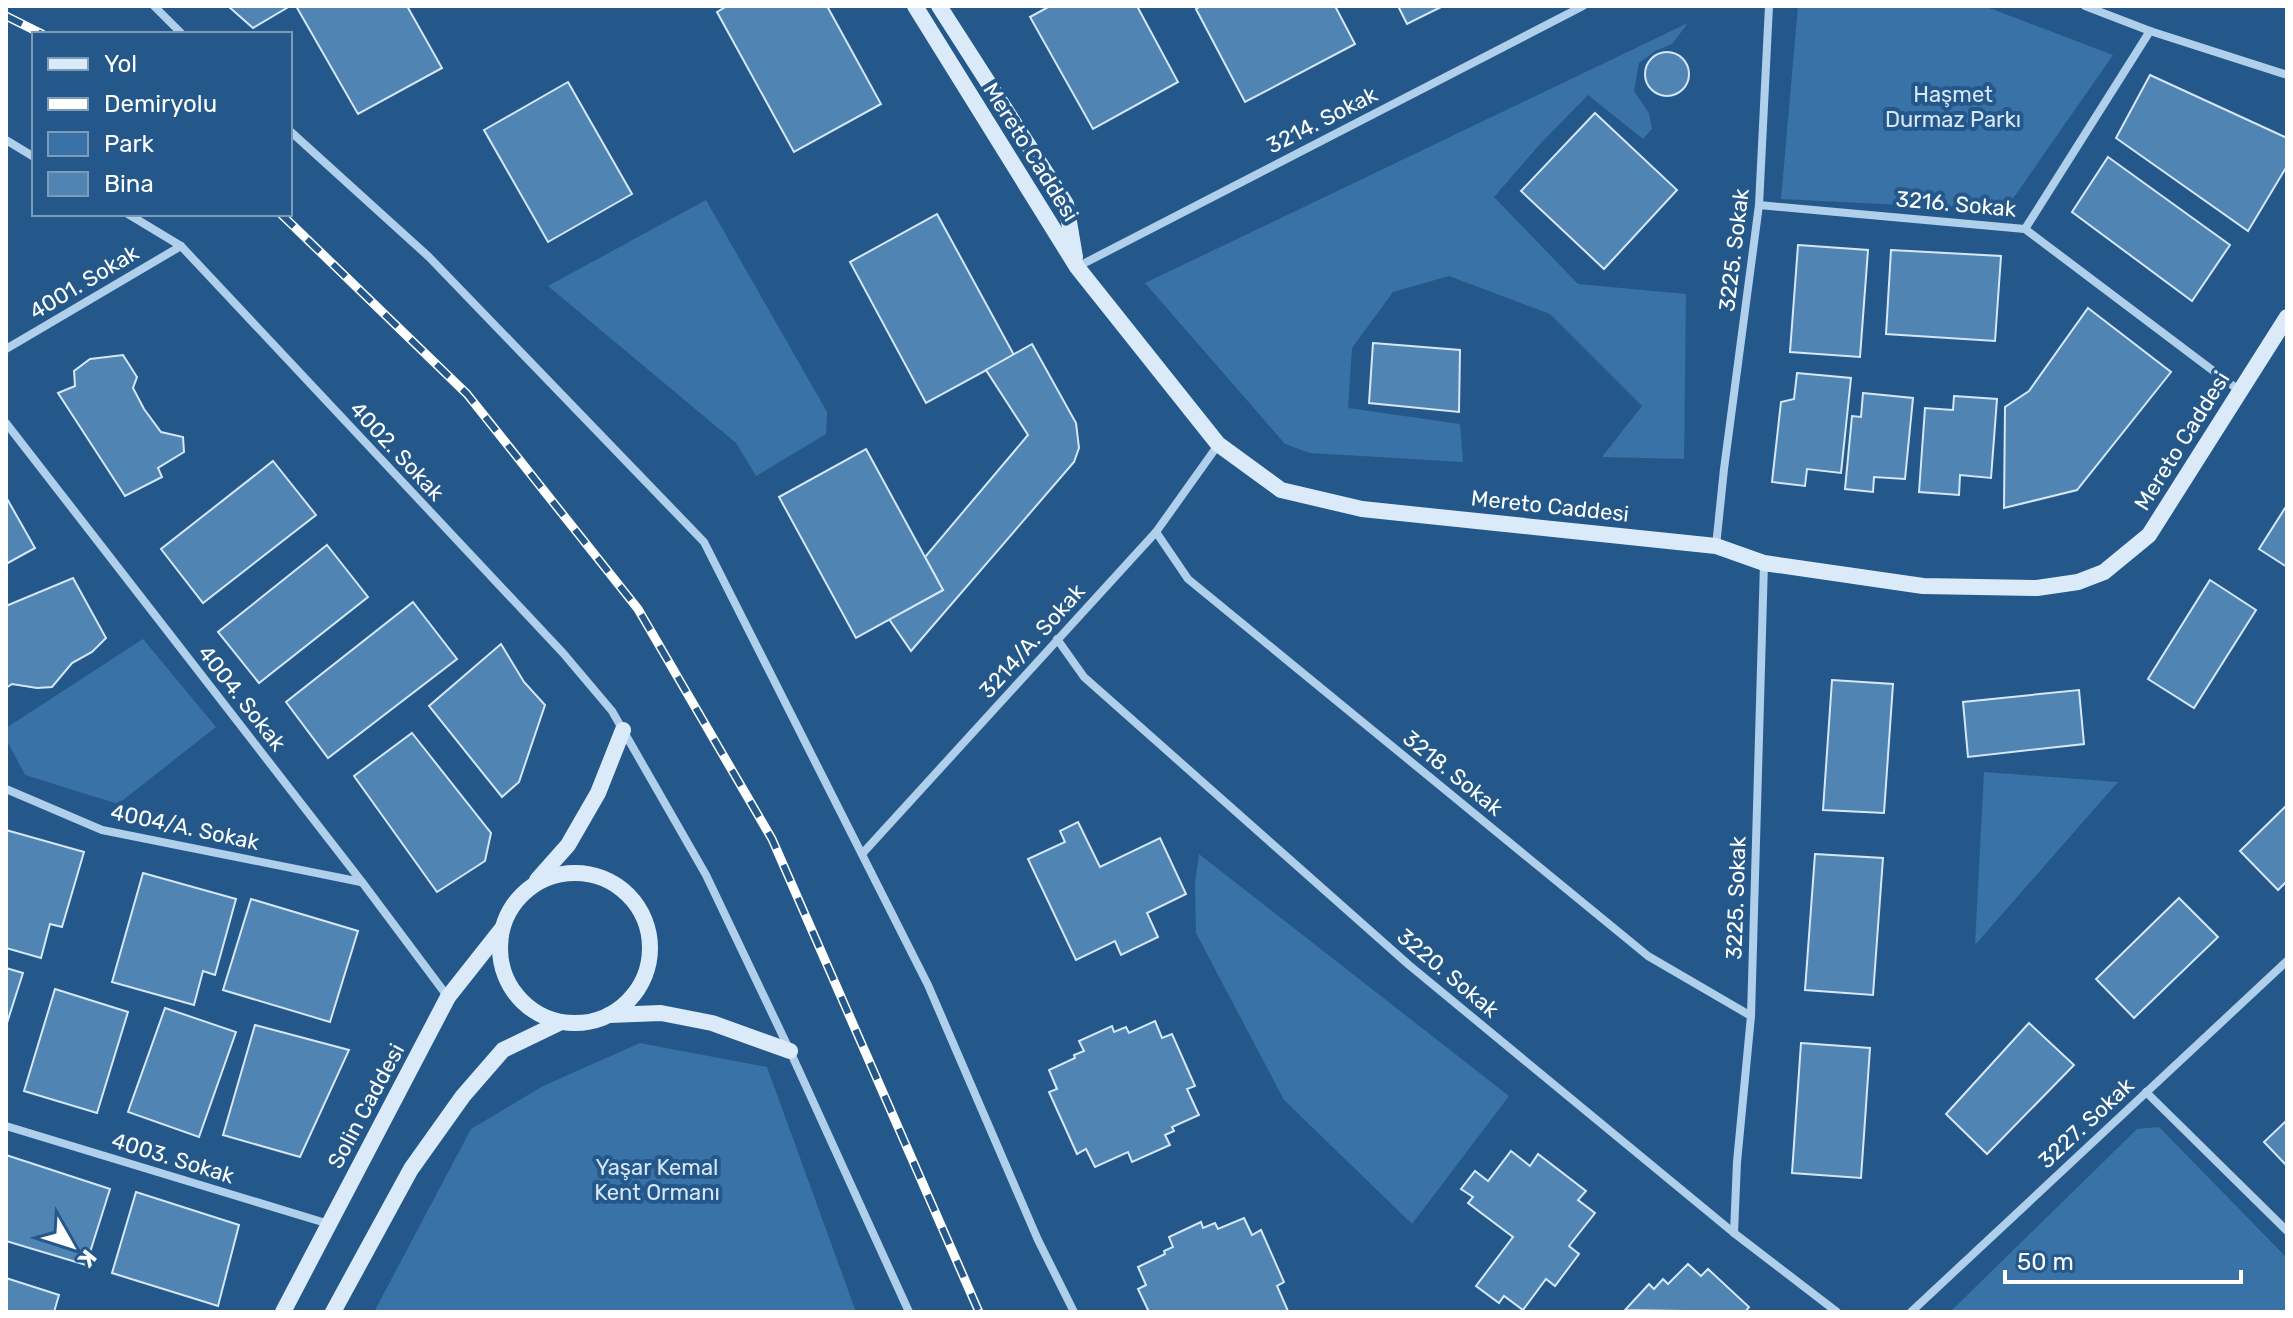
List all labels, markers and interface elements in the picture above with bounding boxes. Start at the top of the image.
legend [32,32,292,216]
text: Yol [104,50,137,78]
street label: Mereto Caddesi [978,78,1084,226]
street label: 3214. Sokak [1262,80,1382,159]
park label: Haşmet Durmaz Parkı [1885,81,2021,133]
text: Demiryolu [104,90,217,118]
text: Park [104,130,155,158]
text: Bina [104,170,154,198]
street label: 3216. Sokak [1895,185,2018,223]
street label: 3225. Sokak [1713,186,1755,313]
street label: 4001. Sokak [24,238,144,325]
street label: Mereto Caddesi [2129,367,2235,515]
street label: 4002. Sokak [344,396,450,507]
street label: Mereto Caddesi [1470,484,1630,528]
street label: 3214/A. Sokak [973,578,1091,704]
street label: 4004. Sokak [192,640,292,757]
street label: 3218. Sokak [1397,724,1509,822]
street label: 4004/A. Sokak [108,798,262,856]
street label: 3225. Sokak [1720,835,1752,960]
street label: 3220. Sokak [1392,923,1505,1024]
street label: Solin Caddesi [322,1039,410,1173]
street label: 3227. Sokak [2033,1072,2140,1174]
street label: 4003. Sokak [108,1127,238,1190]
park label: Yaşar Kemal Kent Ormanı [594,1154,720,1206]
north arrow [32,1206,112,1286]
scale bar [2005,1234,2241,1284]
text: K [72,1244,102,1273]
text: 50 m [2017,1248,2074,1276]

